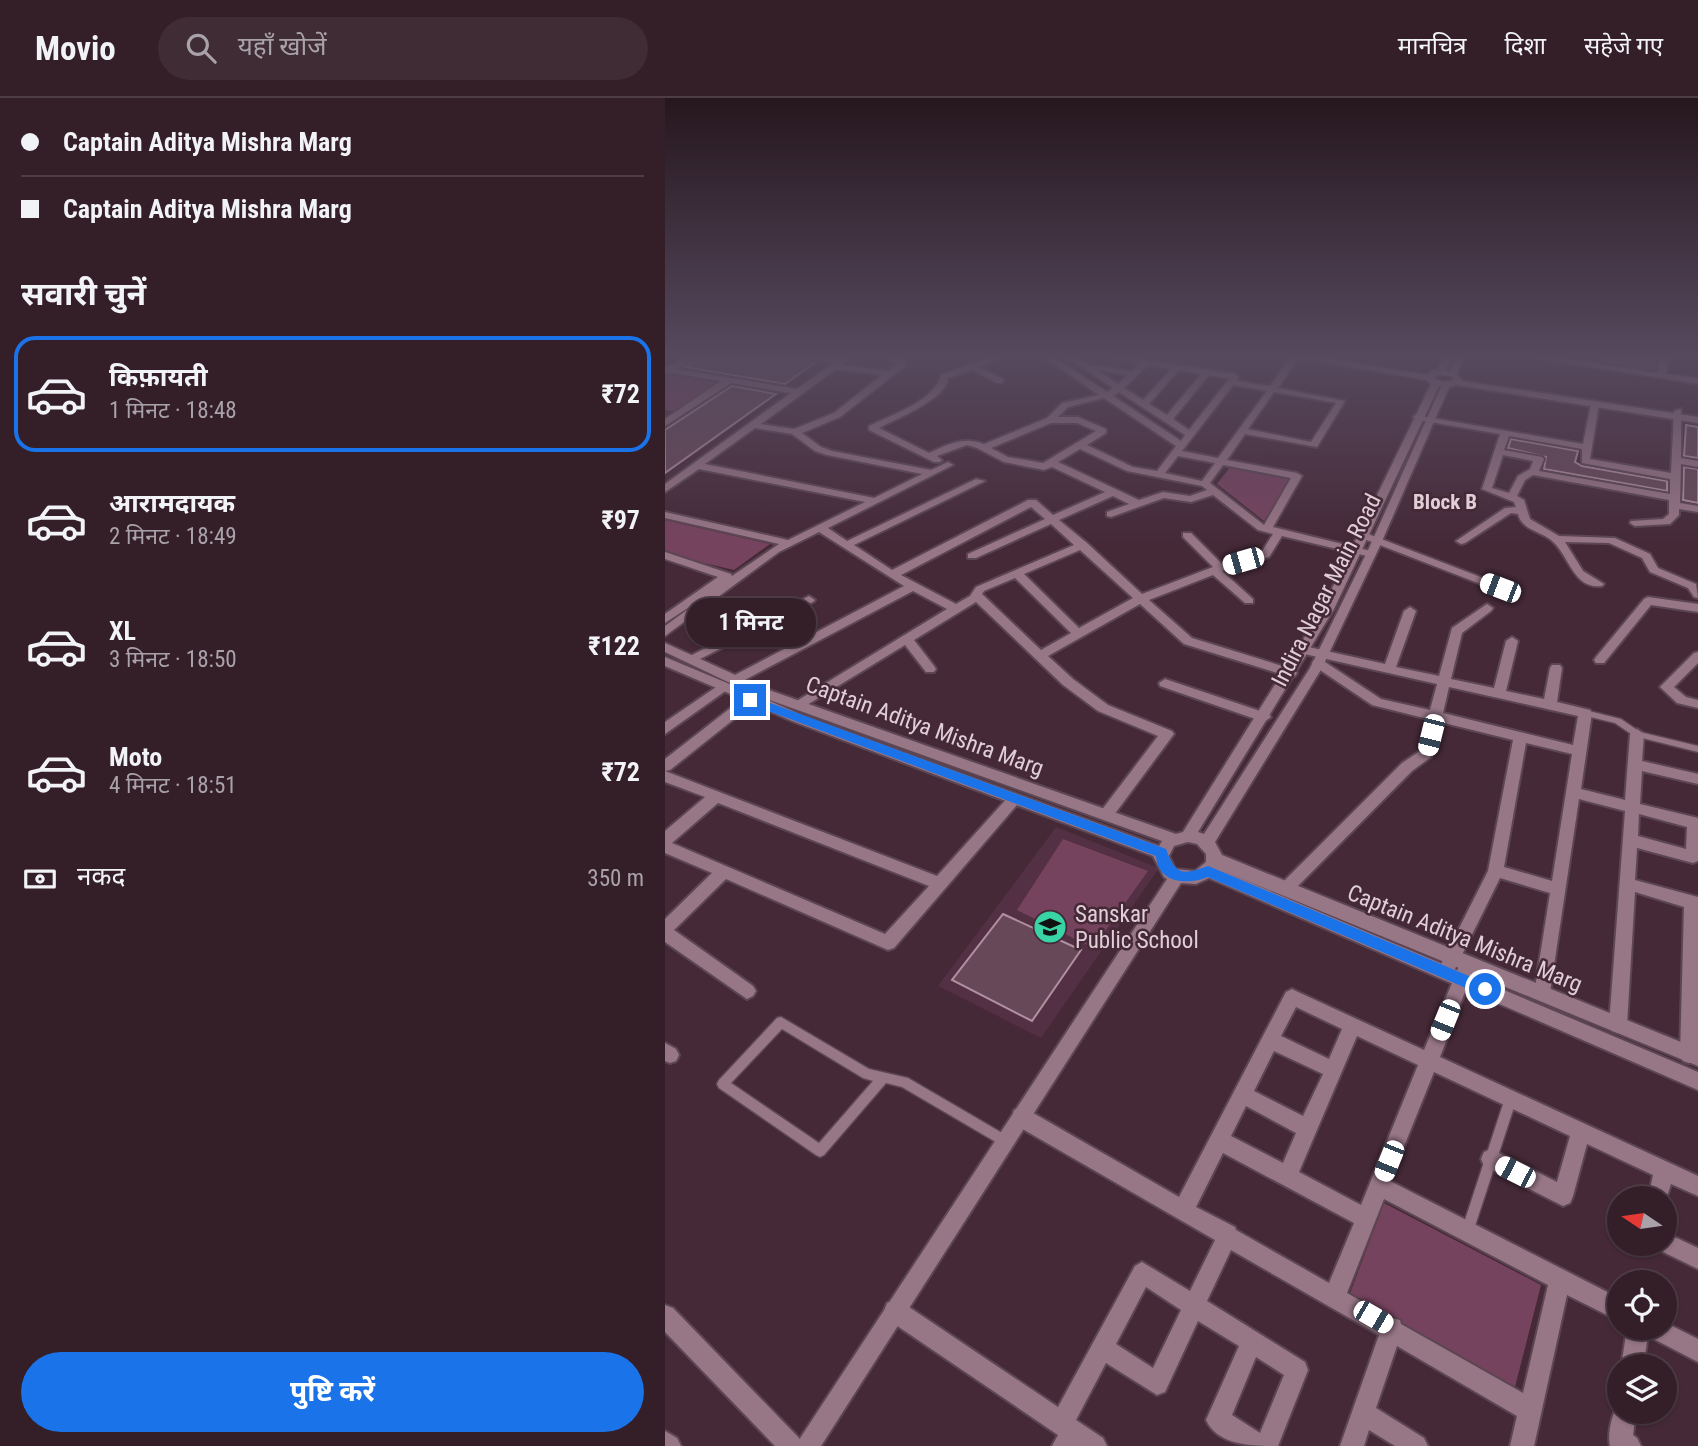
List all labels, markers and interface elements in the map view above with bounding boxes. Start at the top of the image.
search box [158,17,648,80]
text: Movio [35,29,116,68]
icon: search [182,29,220,67]
text: यहाँ खोजें [238,31,327,61]
text: मानचित्र [1398,32,1466,60]
text: दिशा [1504,32,1546,60]
text: सहेजे गए [1584,32,1663,60]
text: Captain Aditya Mishra Marg [63,127,352,157]
text: Captain Aditya Mishra Marg [63,194,352,224]
text: सवारी चुनें [21,275,146,313]
text: किफ़ायती [109,362,208,392]
icon: car [25,363,88,426]
text: ₹72 [601,379,640,409]
text: 1 मिनट · 18:48 [109,397,237,424]
text: आरामदायक [109,488,235,518]
icon: car [25,489,88,552]
street label: Indira Nagar Main Road [1266,489,1387,691]
district label: Block B [1413,490,1477,514]
text: ₹97 [601,505,640,535]
text: 2 मिनट · 18:49 [109,523,237,550]
car [1220,545,1267,577]
car [1477,571,1524,605]
callout: 1 मिनट [685,598,815,648]
text: 1 मिनट [718,609,784,636]
icon: car [25,615,88,678]
text: XL [109,616,136,646]
text: ₹122 [588,631,640,661]
text: 3 मिनट · 18:50 [109,646,237,673]
street label: Captain Aditya Mishra Marg [802,671,1047,782]
route end [734,684,766,716]
car [1416,712,1447,758]
icon: car [25,741,88,804]
text: Moto [109,742,162,772]
text: ₹72 [601,757,640,787]
text: 4 मिनट · 18:51 [109,772,237,799]
icon: cash [21,860,59,898]
text: नकद [77,861,125,891]
text: 350 m [587,865,644,892]
street label: Captain Aditya Mishra Marg [1343,879,1586,998]
place label: Sanskar Public School [1075,901,1199,954]
school or university icon: Sanskar Public School [1031,908,1069,946]
route start [1469,973,1501,1005]
car [1428,997,1463,1043]
car [1372,1138,1407,1184]
car [1492,1153,1539,1191]
north arrow [1607,1186,1677,1256]
map controls [1607,1186,1677,1424]
button: locate [1607,1270,1677,1340]
car [1350,1297,1397,1337]
button: पुष्टि करें [21,1352,644,1432]
button: layers [1607,1354,1677,1424]

